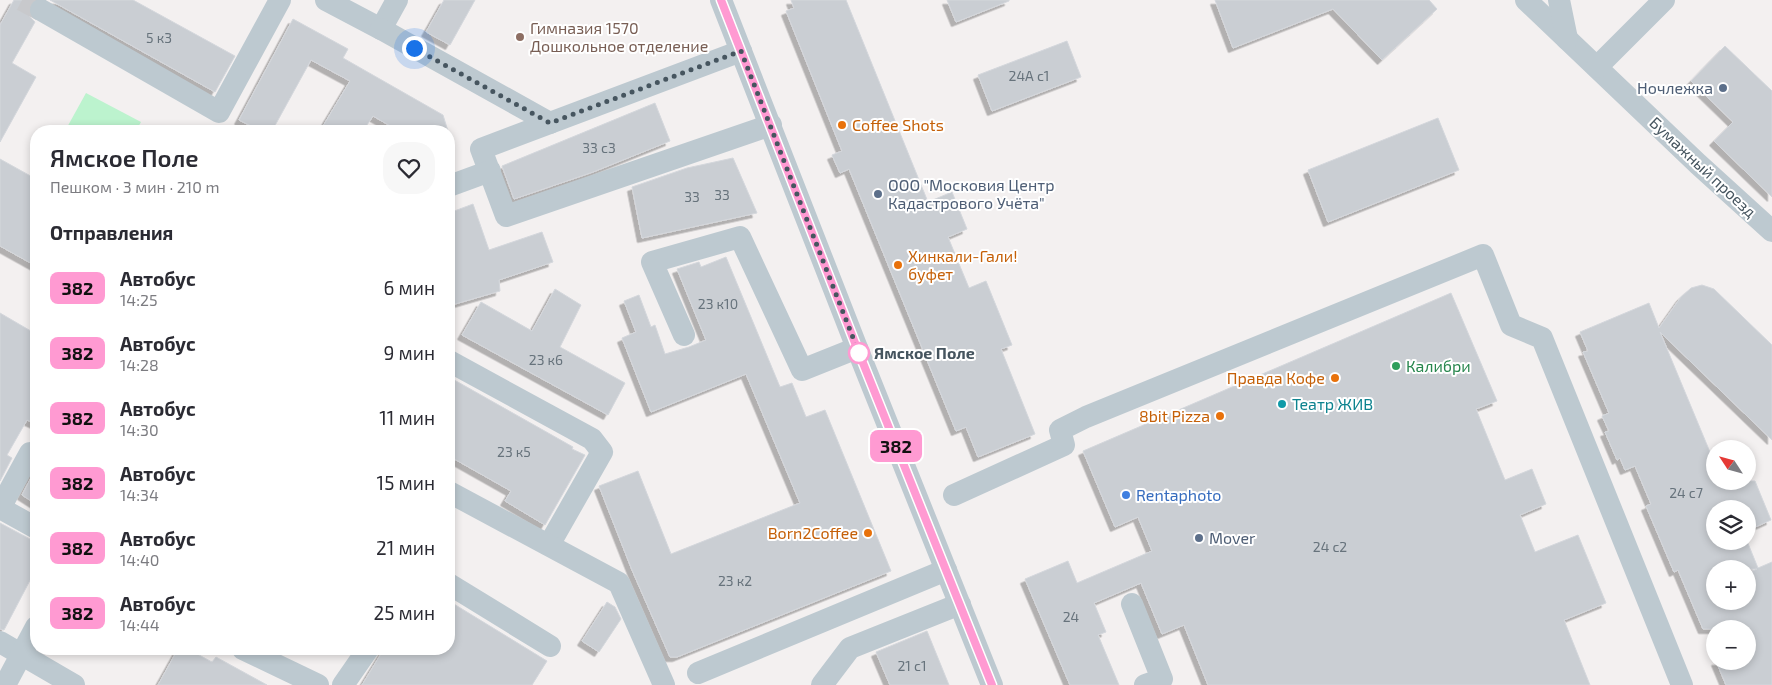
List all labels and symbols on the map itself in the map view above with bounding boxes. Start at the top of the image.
place label: Гимназия 1570 Дошкольное отделение [530,18,708,55]
house number: 5 к3 [146,29,172,46]
marker: Гимназия 1570 Дошкольное отделение [514,31,526,43]
your location [402,36,427,61]
house number: 24А с1 [1009,67,1049,84]
place label: Ночлежка [1637,78,1713,97]
marker: Ночлежка [1717,82,1729,94]
street label: Бумажный проезд [1645,112,1761,222]
place label: Coffee Shots [852,115,944,134]
marker: Coffee Shots [836,119,848,131]
house number: 33 с3 [582,139,616,156]
place label: ООО "Московия Центр Кадастрового Учёта" [888,175,1054,212]
house number: 33 [714,186,730,203]
house number: 33 [684,188,700,205]
marker: ООО "Московия Центр Кадастрового Учёта" [872,188,884,200]
place label: Хинкали-Гали! буфет [908,246,1018,284]
marker: Хинкали-Гали! буфет [892,259,904,271]
house number: 23 к10 [698,295,738,312]
marker: Ямское Поле [848,342,870,364]
place label: Ямское Поле [874,343,975,362]
house number: 23 к6 [529,351,563,368]
place label: Калибри [1406,356,1471,375]
marker: Калибри [1390,360,1402,372]
place label: Правда Кофе [1227,368,1325,387]
marker: Правда Кофе [1329,372,1341,384]
place label: Театр ЖИВ [1292,394,1373,413]
marker: Театр ЖИВ [1276,398,1288,410]
place label: 8bit Pizza [1139,406,1210,425]
marker: 8bit Pizza [1214,410,1226,422]
line badge: 382 [867,430,925,462]
north arrow [1706,440,1756,490]
house number: 23 к5 [497,443,531,460]
house number: 24 с7 [1669,484,1703,501]
place label: Rentaphoto [1136,485,1221,504]
marker: Rentaphoto [1120,489,1132,501]
place label: Born2Coffee [768,523,858,542]
marker: Born2Coffee [862,527,874,539]
place label: Mover [1209,528,1256,547]
marker: Mover [1193,532,1205,544]
house number: 24 с2 [1313,538,1347,555]
house number: 23 к2 [718,572,752,589]
house number: 24 [1063,608,1079,625]
house number: 21 с1 [897,657,927,674]

